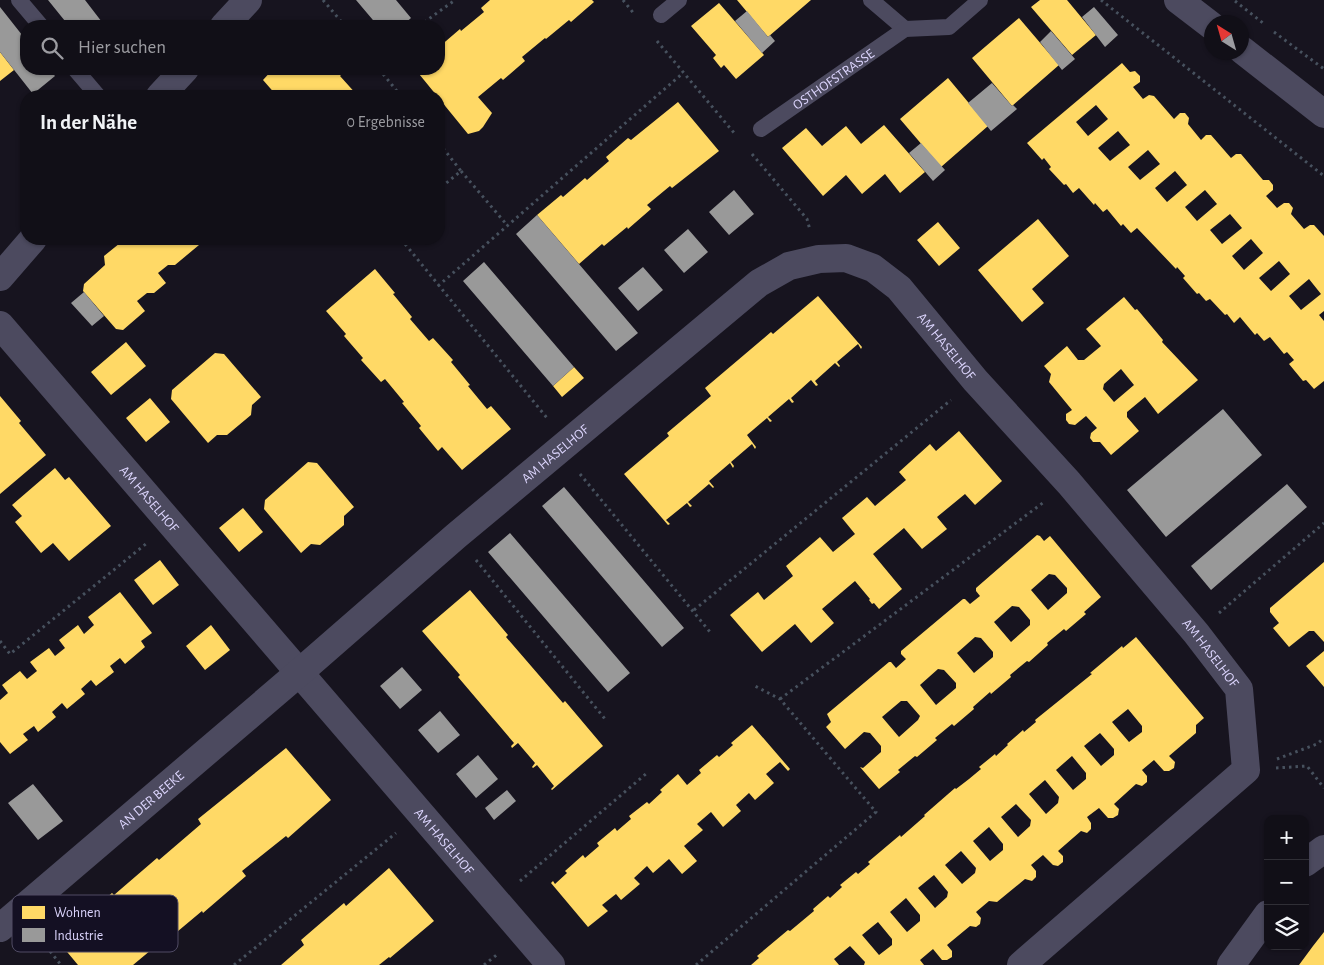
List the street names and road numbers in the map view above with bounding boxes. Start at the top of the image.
street label: OSTHOFSTRASSE [791,46,877,113]
street label: AM HASELHOF [914,310,978,383]
street label: AM HASELHOF [519,422,592,486]
street label: AM HASELHOF [116,463,182,536]
street label: AM HASELHOF [1179,616,1242,691]
street label: AN DER BEEKE [116,768,187,832]
street label: AM HASELHOF [411,806,476,878]

